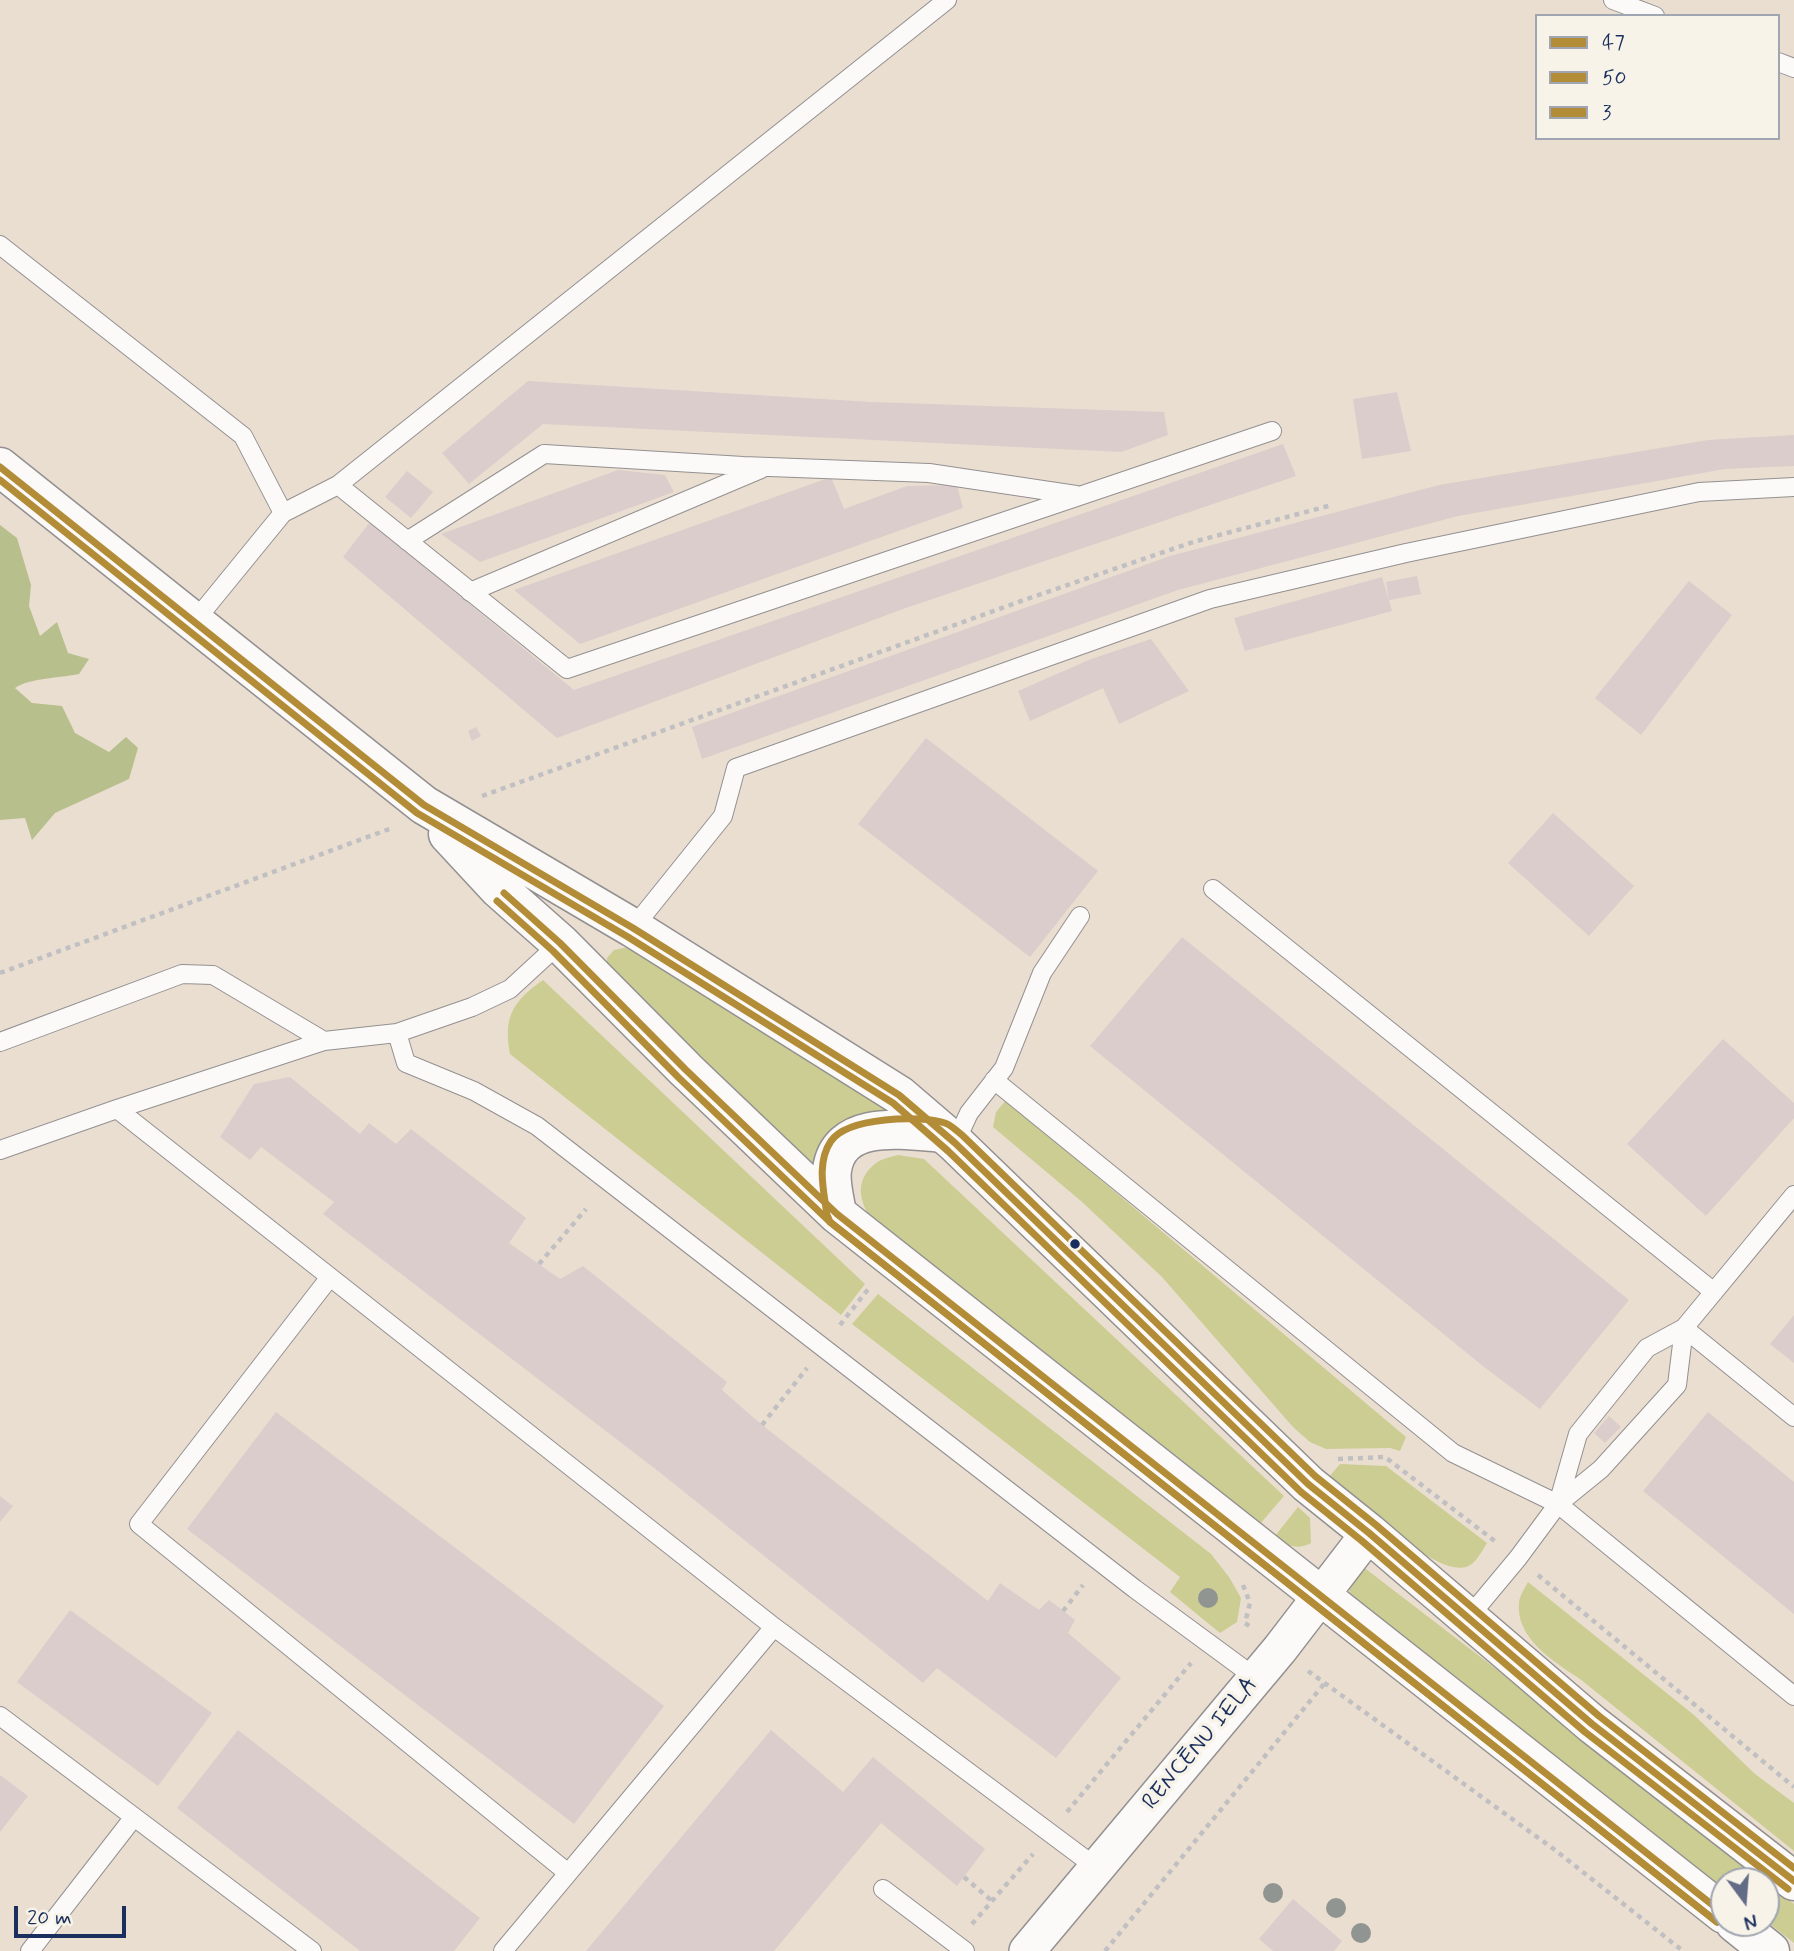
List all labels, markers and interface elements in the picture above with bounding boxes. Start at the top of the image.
legend [1535,14,1780,140]
text: 47 [1602,29,1625,57]
text: 50 [1602,64,1627,92]
text: 3 [1602,99,1612,127]
unlabelled marker [1068,1237,1082,1251]
street label: RENCĒNU IELA [1137,1672,1265,1816]
north arrow [1710,1867,1780,1937]
scale bar [18,1892,130,1936]
text: 20 m [27,1904,72,1932]
text: N [1741,1907,1760,1935]

